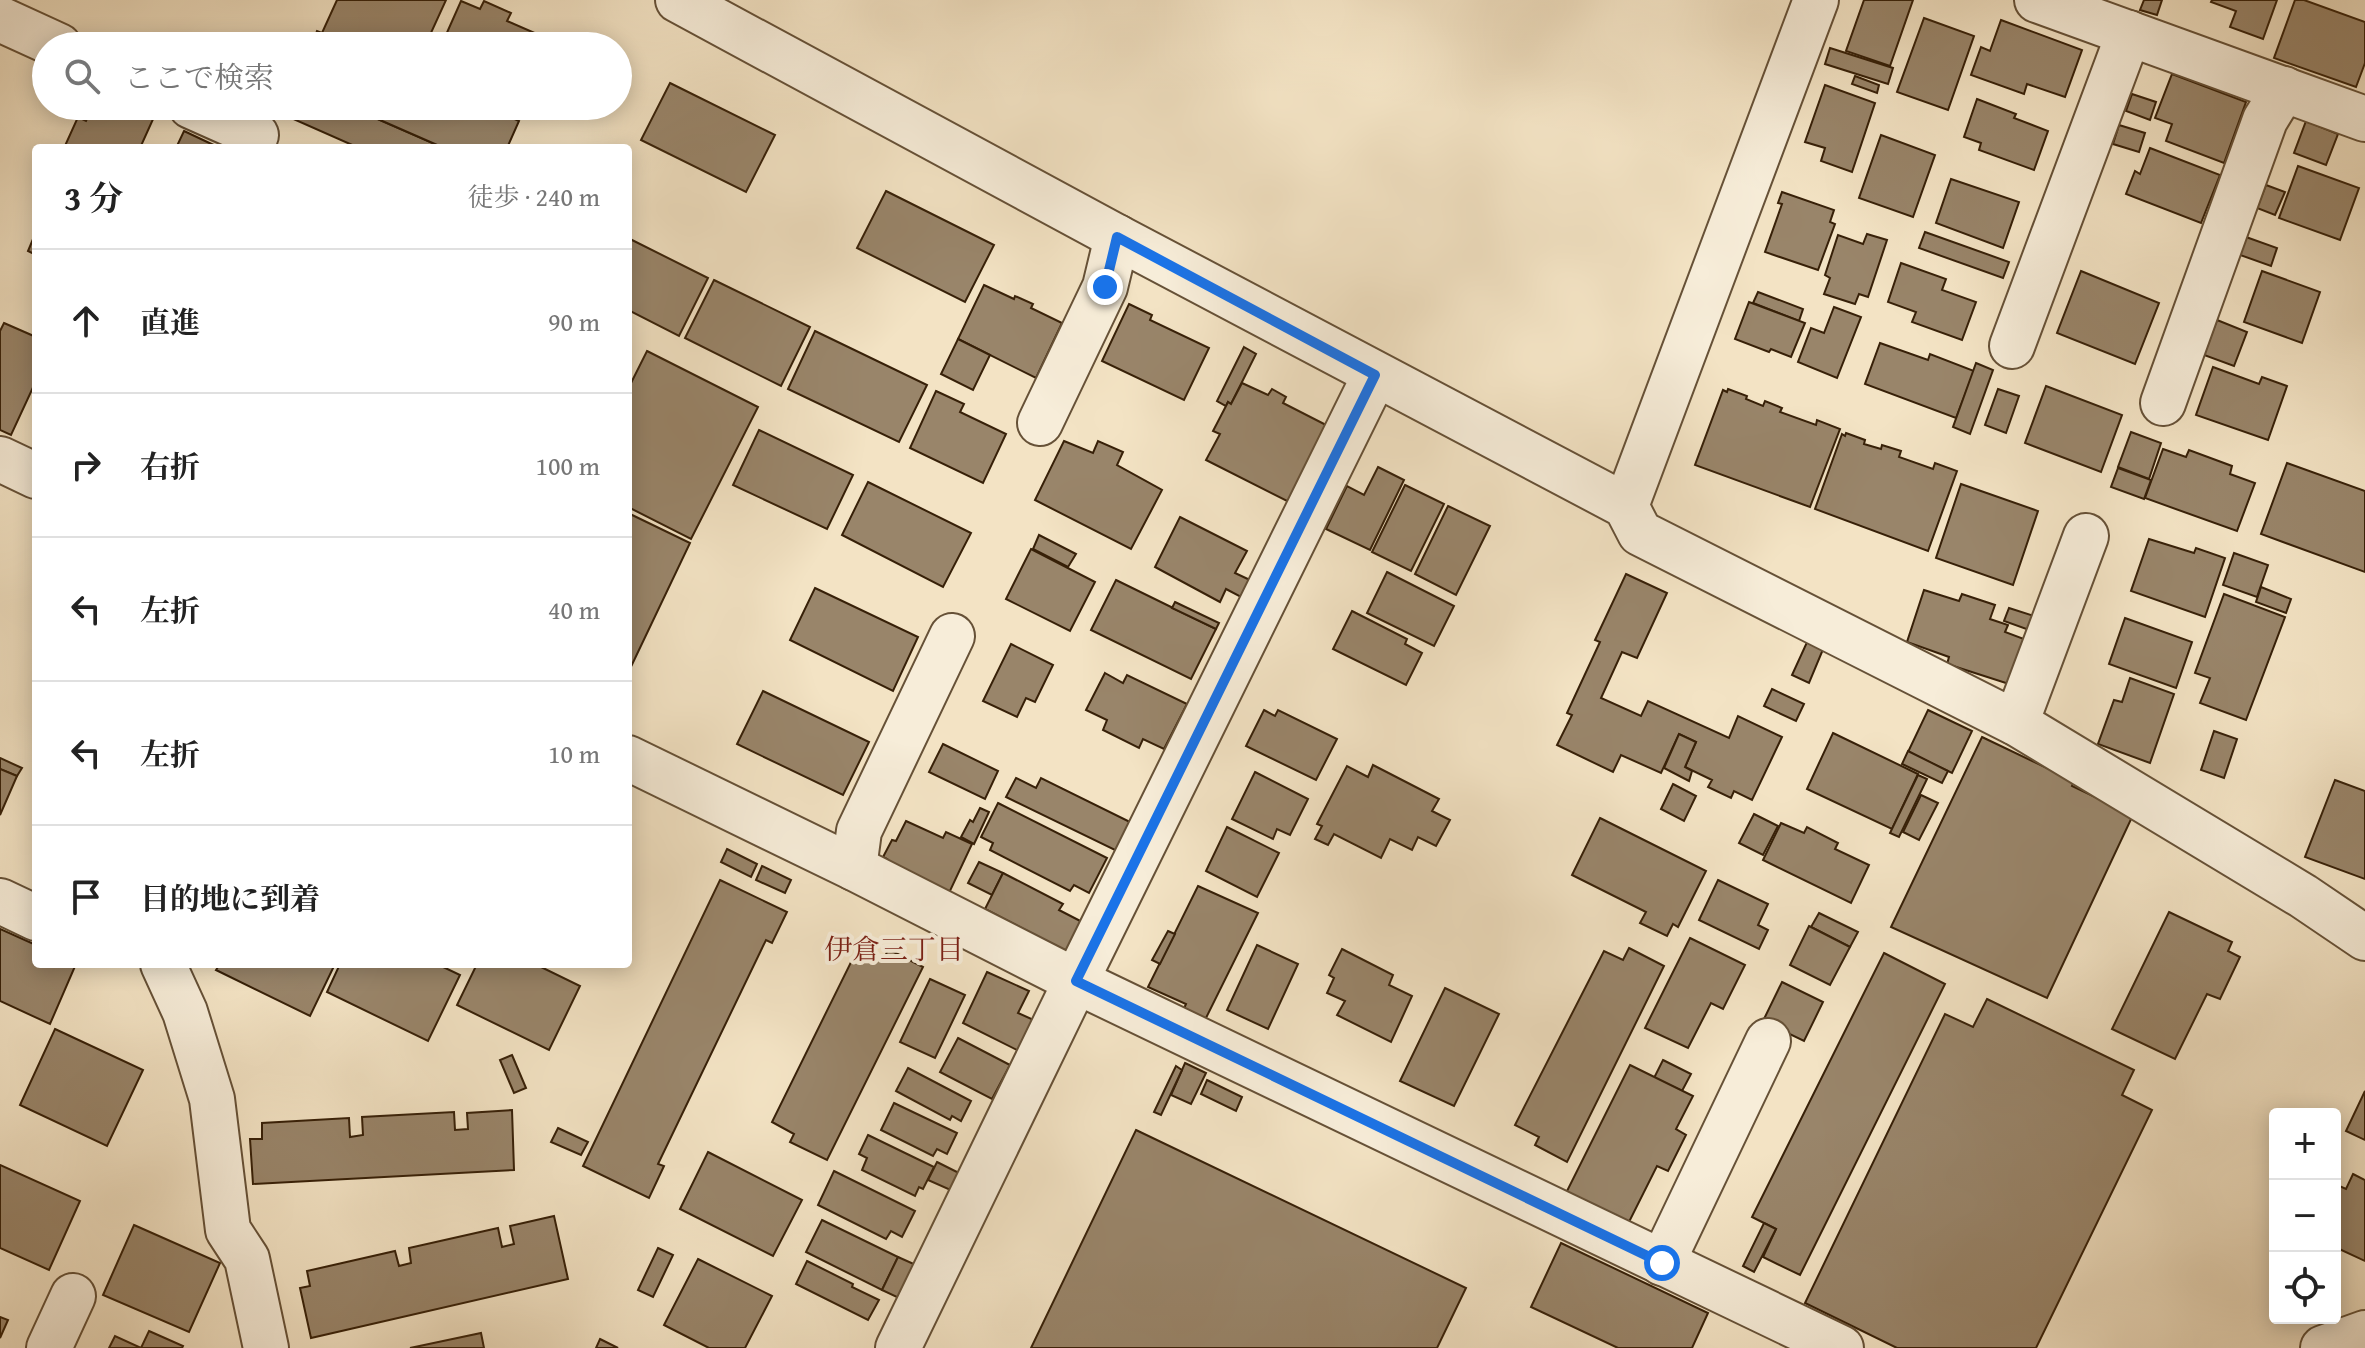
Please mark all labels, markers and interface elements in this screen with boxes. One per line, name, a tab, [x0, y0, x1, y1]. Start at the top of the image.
search box	[32, 32, 632, 120]
icon: search	[60, 54, 104, 98]
text: ここで検索	[124, 55, 274, 99]
text: 3 分	[64, 173, 123, 222]
text: 徒歩 · 240 m	[468, 177, 600, 216]
route end	[1087, 269, 1123, 305]
icon: ahead	[64, 299, 108, 343]
text: 直進	[140, 300, 200, 344]
text: 90 m	[548, 302, 600, 341]
icon: right	[64, 443, 108, 487]
text: 右折	[140, 444, 200, 488]
text: 100 m	[535, 446, 600, 485]
icon: left	[64, 587, 108, 631]
text: 左折	[140, 588, 200, 632]
text: 40 m	[548, 590, 600, 629]
icon: left	[64, 731, 108, 775]
text: 左折	[140, 732, 200, 776]
text: 10 m	[548, 734, 600, 773]
icon: arrive	[64, 875, 108, 919]
text: 目的地に到着	[140, 876, 320, 920]
district label: 伊倉三丁目	[824, 928, 964, 969]
map controls	[2269, 1108, 2341, 1324]
button: +	[2269, 1108, 2341, 1180]
button: −	[2269, 1180, 2341, 1252]
route start	[1644, 1245, 1680, 1281]
button: locate	[2269, 1252, 2341, 1324]

